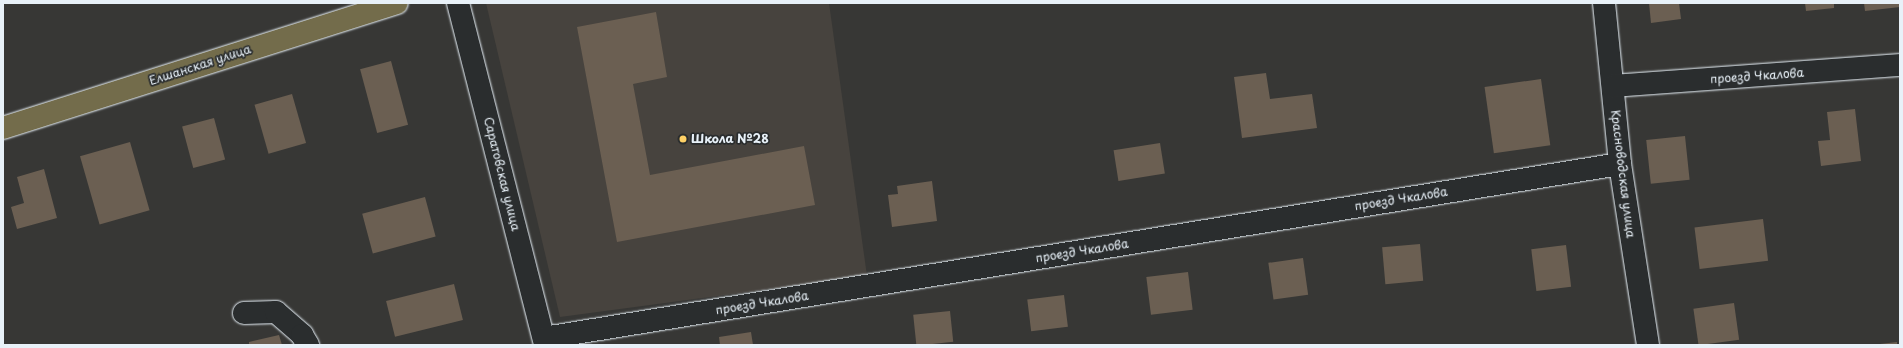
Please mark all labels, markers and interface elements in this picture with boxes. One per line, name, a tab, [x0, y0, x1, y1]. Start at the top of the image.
street label: Елшанская улица	[147, 42, 253, 88]
street label: проезд Чкалова	[1710, 66, 1804, 86]
street label: Красноводская улица	[1608, 109, 1638, 239]
street label: Саратовская улица	[481, 115, 523, 233]
place label: Школа №28	[691, 132, 769, 146]
marker: Школа №28	[678, 134, 688, 144]
street label: проезд Чкалова	[1353, 185, 1449, 213]
street label: проезд Чкалова	[1034, 237, 1130, 265]
street label: проезд Чкалова	[714, 289, 810, 317]

